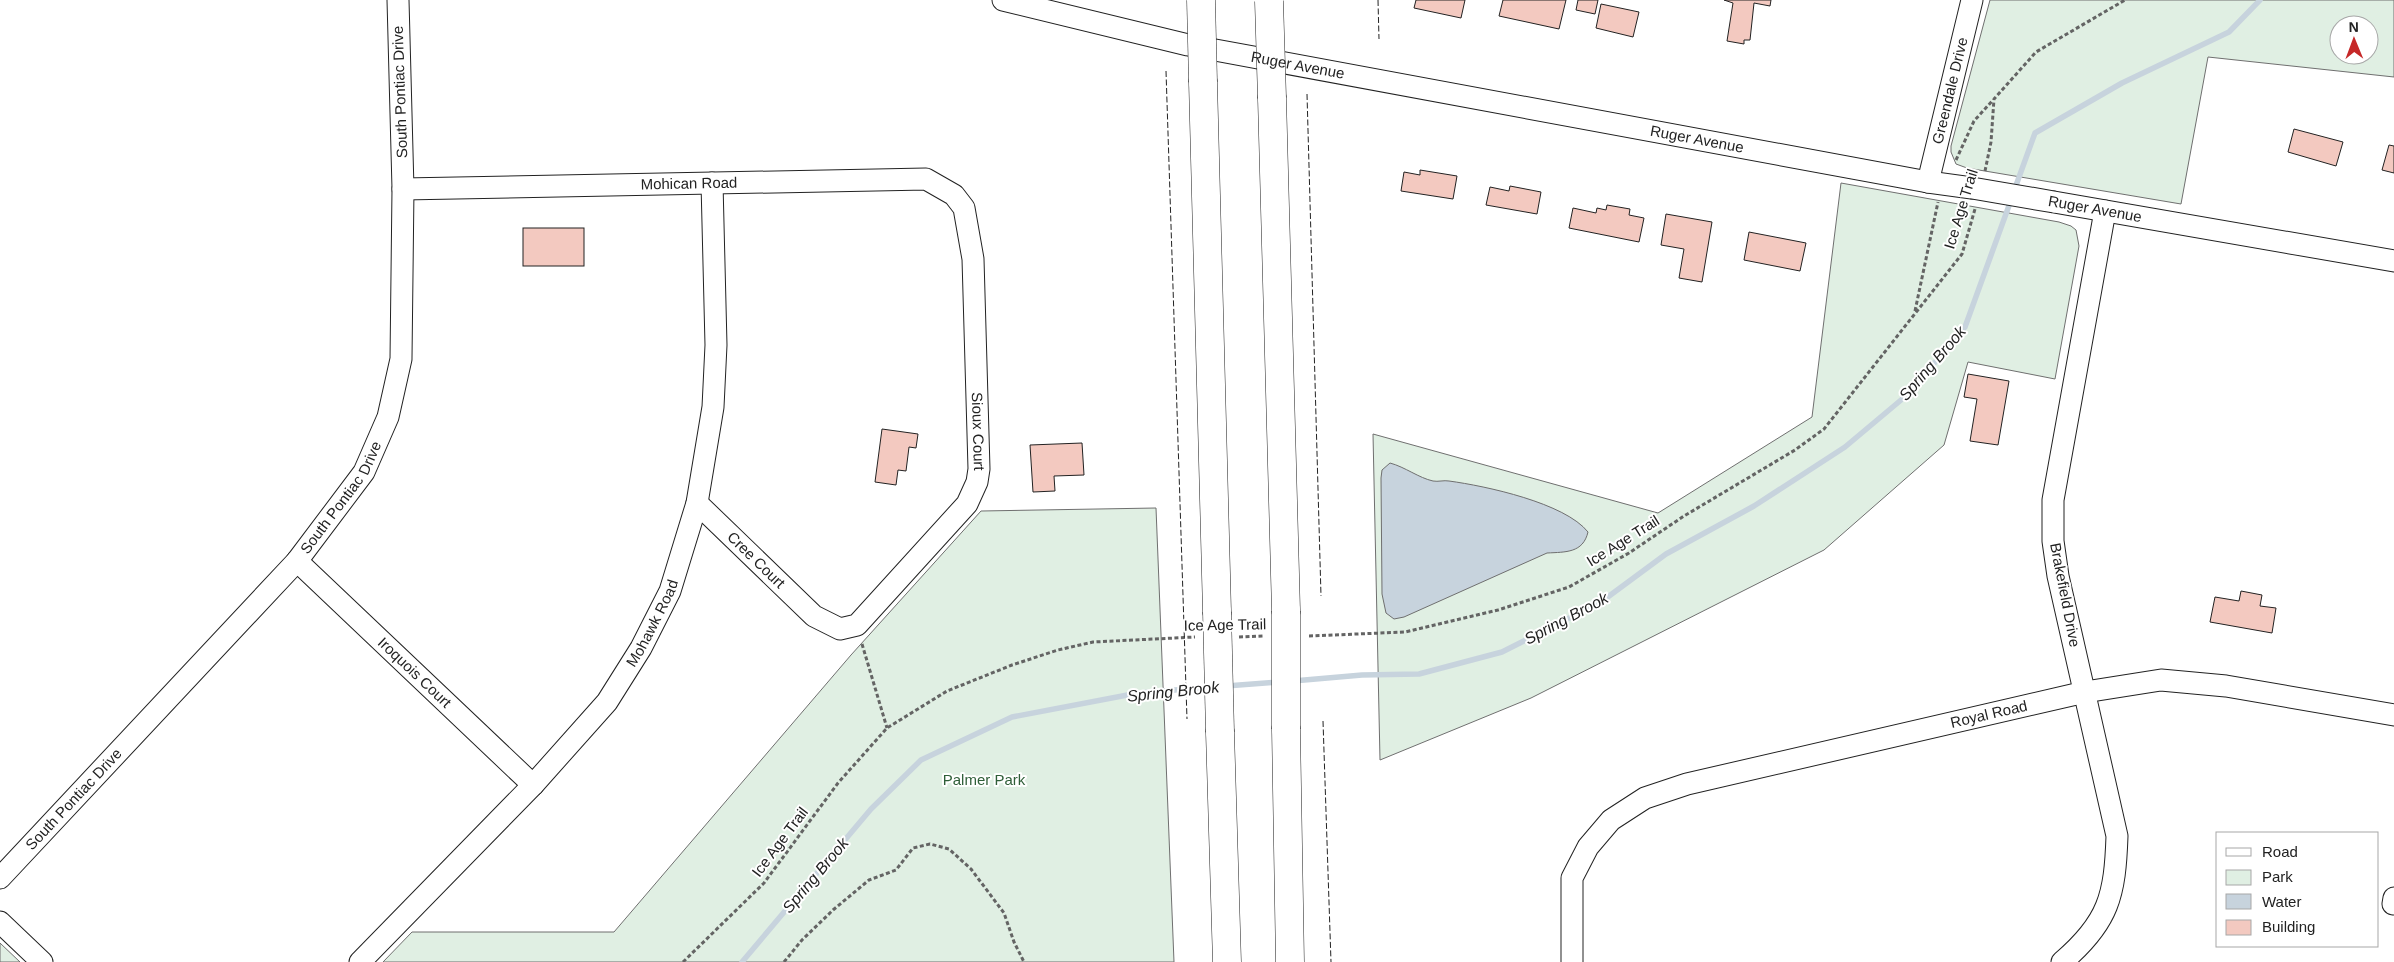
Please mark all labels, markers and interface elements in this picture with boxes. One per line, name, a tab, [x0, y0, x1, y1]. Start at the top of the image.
north arrow	[2329, 15, 2379, 65]
text: N	[2349, 19, 2359, 35]
street label: South Pontiac Drive	[389, 25, 410, 159]
street label: Greendale Drive	[1929, 35, 1971, 146]
street label: Ruger Avenue	[1250, 48, 1346, 82]
street label: Ruger Avenue	[1649, 122, 1745, 156]
street label: Ice Age Trail	[1940, 167, 1981, 251]
street label: Mohican Road	[640, 174, 737, 192]
street label: Ruger Avenue	[2047, 192, 2143, 225]
water label: Spring Brook	[1896, 322, 1970, 404]
street label: Sioux Court	[969, 392, 988, 472]
street label: South Pontiac Drive	[297, 439, 384, 557]
street label: Ice Age Trail	[1583, 511, 1662, 570]
street label: Cree Court	[724, 528, 789, 592]
street label: Brakefield Drive	[2047, 541, 2084, 648]
street label: Mohawk Road	[622, 577, 681, 670]
water label: Spring Brook	[1521, 589, 1612, 648]
street label: Ice Age Trail	[1184, 615, 1266, 634]
street label: Iroquois Court	[375, 634, 455, 711]
water label: Spring Brook	[1126, 678, 1221, 705]
street label: Royal Road	[1949, 697, 2029, 731]
street label: South Pontiac Drive	[22, 745, 125, 853]
park label: Palmer Park	[943, 771, 1026, 788]
street label: Ice Age Trail	[748, 804, 811, 880]
legend	[2216, 832, 2379, 947]
water label: Spring Brook	[779, 834, 852, 916]
text: Road	[2262, 843, 2298, 860]
text: Park	[2262, 868, 2293, 885]
text: Water	[2262, 893, 2301, 910]
text: Building	[2262, 918, 2315, 935]

